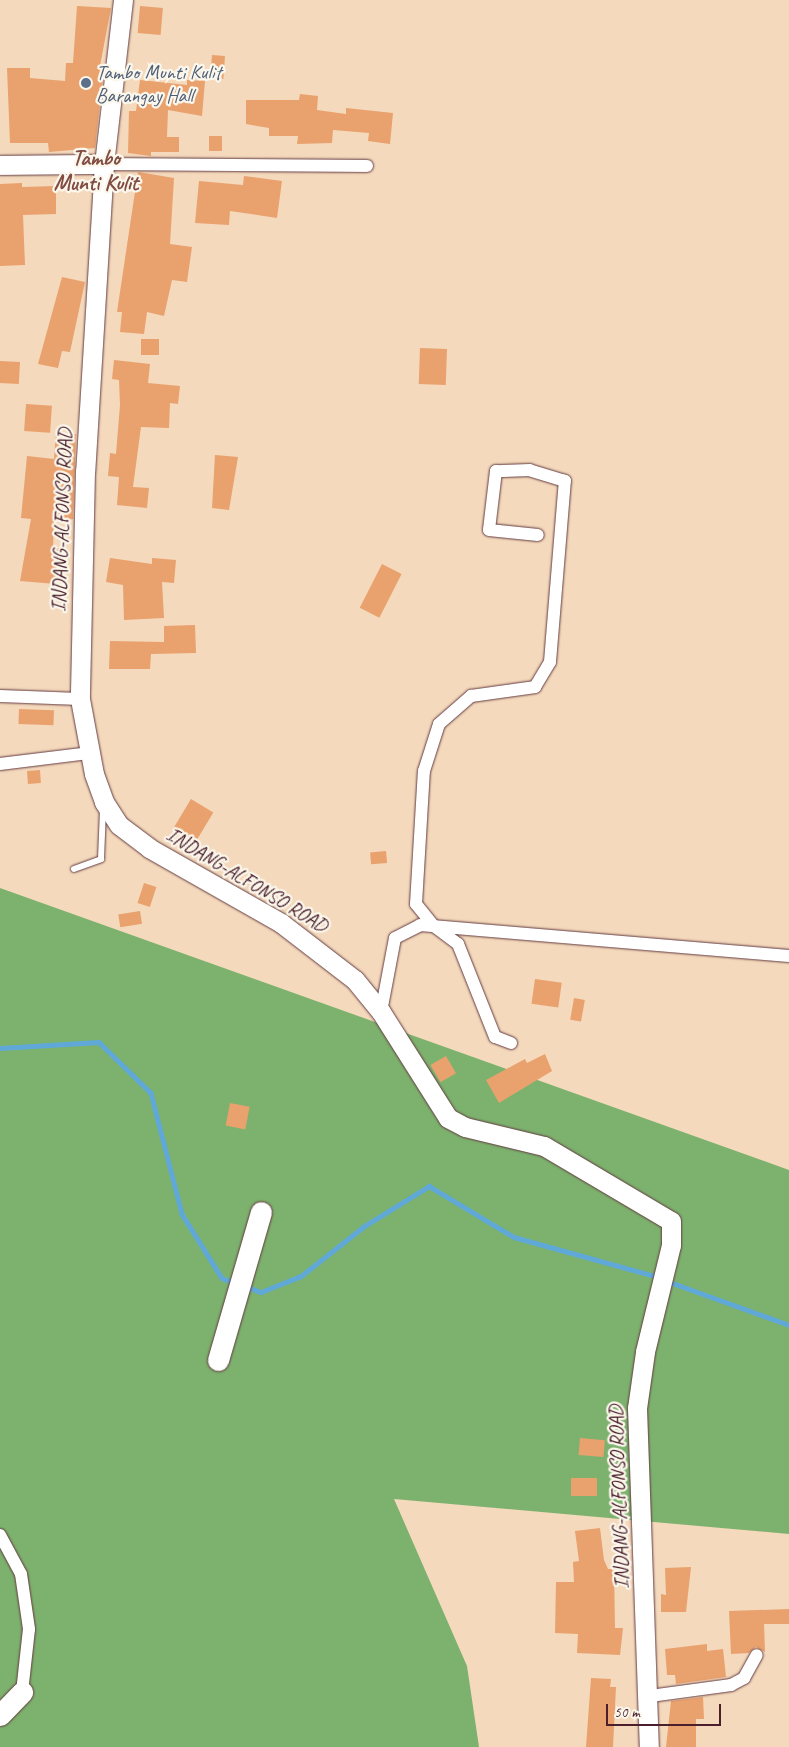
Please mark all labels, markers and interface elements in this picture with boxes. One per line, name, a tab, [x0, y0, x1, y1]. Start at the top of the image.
place label: Tambo Munti Kulit Barangay Hall	[96, 60, 220, 107]
marker: Tambo Munti Kulit Barangay Hall	[80, 77, 92, 89]
district label: Tambo Munti Kulit	[54, 145, 138, 196]
street label: INDANG-ALFONSO ROAD	[47, 427, 77, 613]
street label: INDANG-ALFONSO ROAD	[162, 822, 332, 938]
street label: INDANG-ALFONSO ROAD	[604, 1404, 634, 1590]
scale bar	[609, 1694, 724, 1726]
text: 50 m	[614, 1703, 640, 1722]

